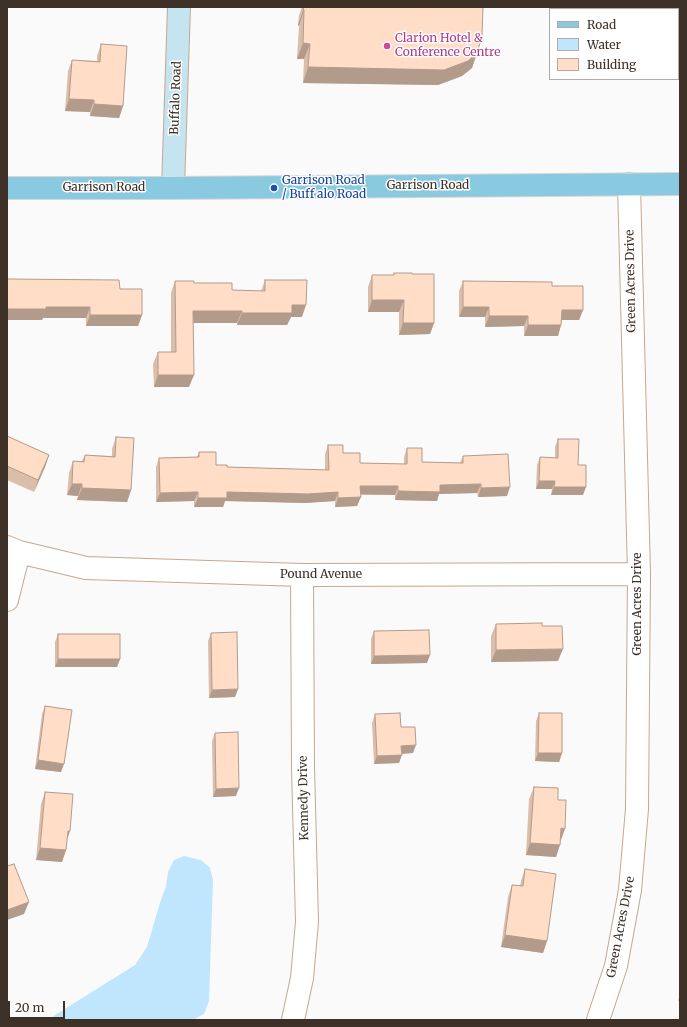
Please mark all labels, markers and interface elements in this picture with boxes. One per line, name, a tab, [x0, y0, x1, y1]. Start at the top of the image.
legend	[549, 8, 679, 80]
text: Road	[587, 17, 616, 32]
place label: Clarion Hotel & Conference Centre	[395, 32, 500, 60]
text: Water	[587, 37, 621, 52]
marker: Clarion Hotel & Conference Centre	[382, 41, 392, 51]
text: Building	[587, 57, 636, 72]
street label: Buffalo Road	[168, 61, 184, 135]
place label: Garrison Road / Buff alo Road	[282, 174, 366, 202]
street label: Garrison Road	[387, 179, 469, 193]
street label: Garrison Road	[63, 181, 145, 195]
marker: Garrison Road / Buff alo Road	[269, 183, 279, 193]
street label: Green Acres Drive	[623, 229, 639, 333]
street label: Green Acres Drive	[631, 553, 645, 655]
street label: Pound Avenue	[280, 568, 362, 582]
street label: Kennedy Drive	[296, 755, 312, 841]
street label: Green Acres Drive	[604, 875, 638, 979]
scale bar	[10, 993, 67, 1019]
text: 20 m	[15, 1000, 44, 1015]

